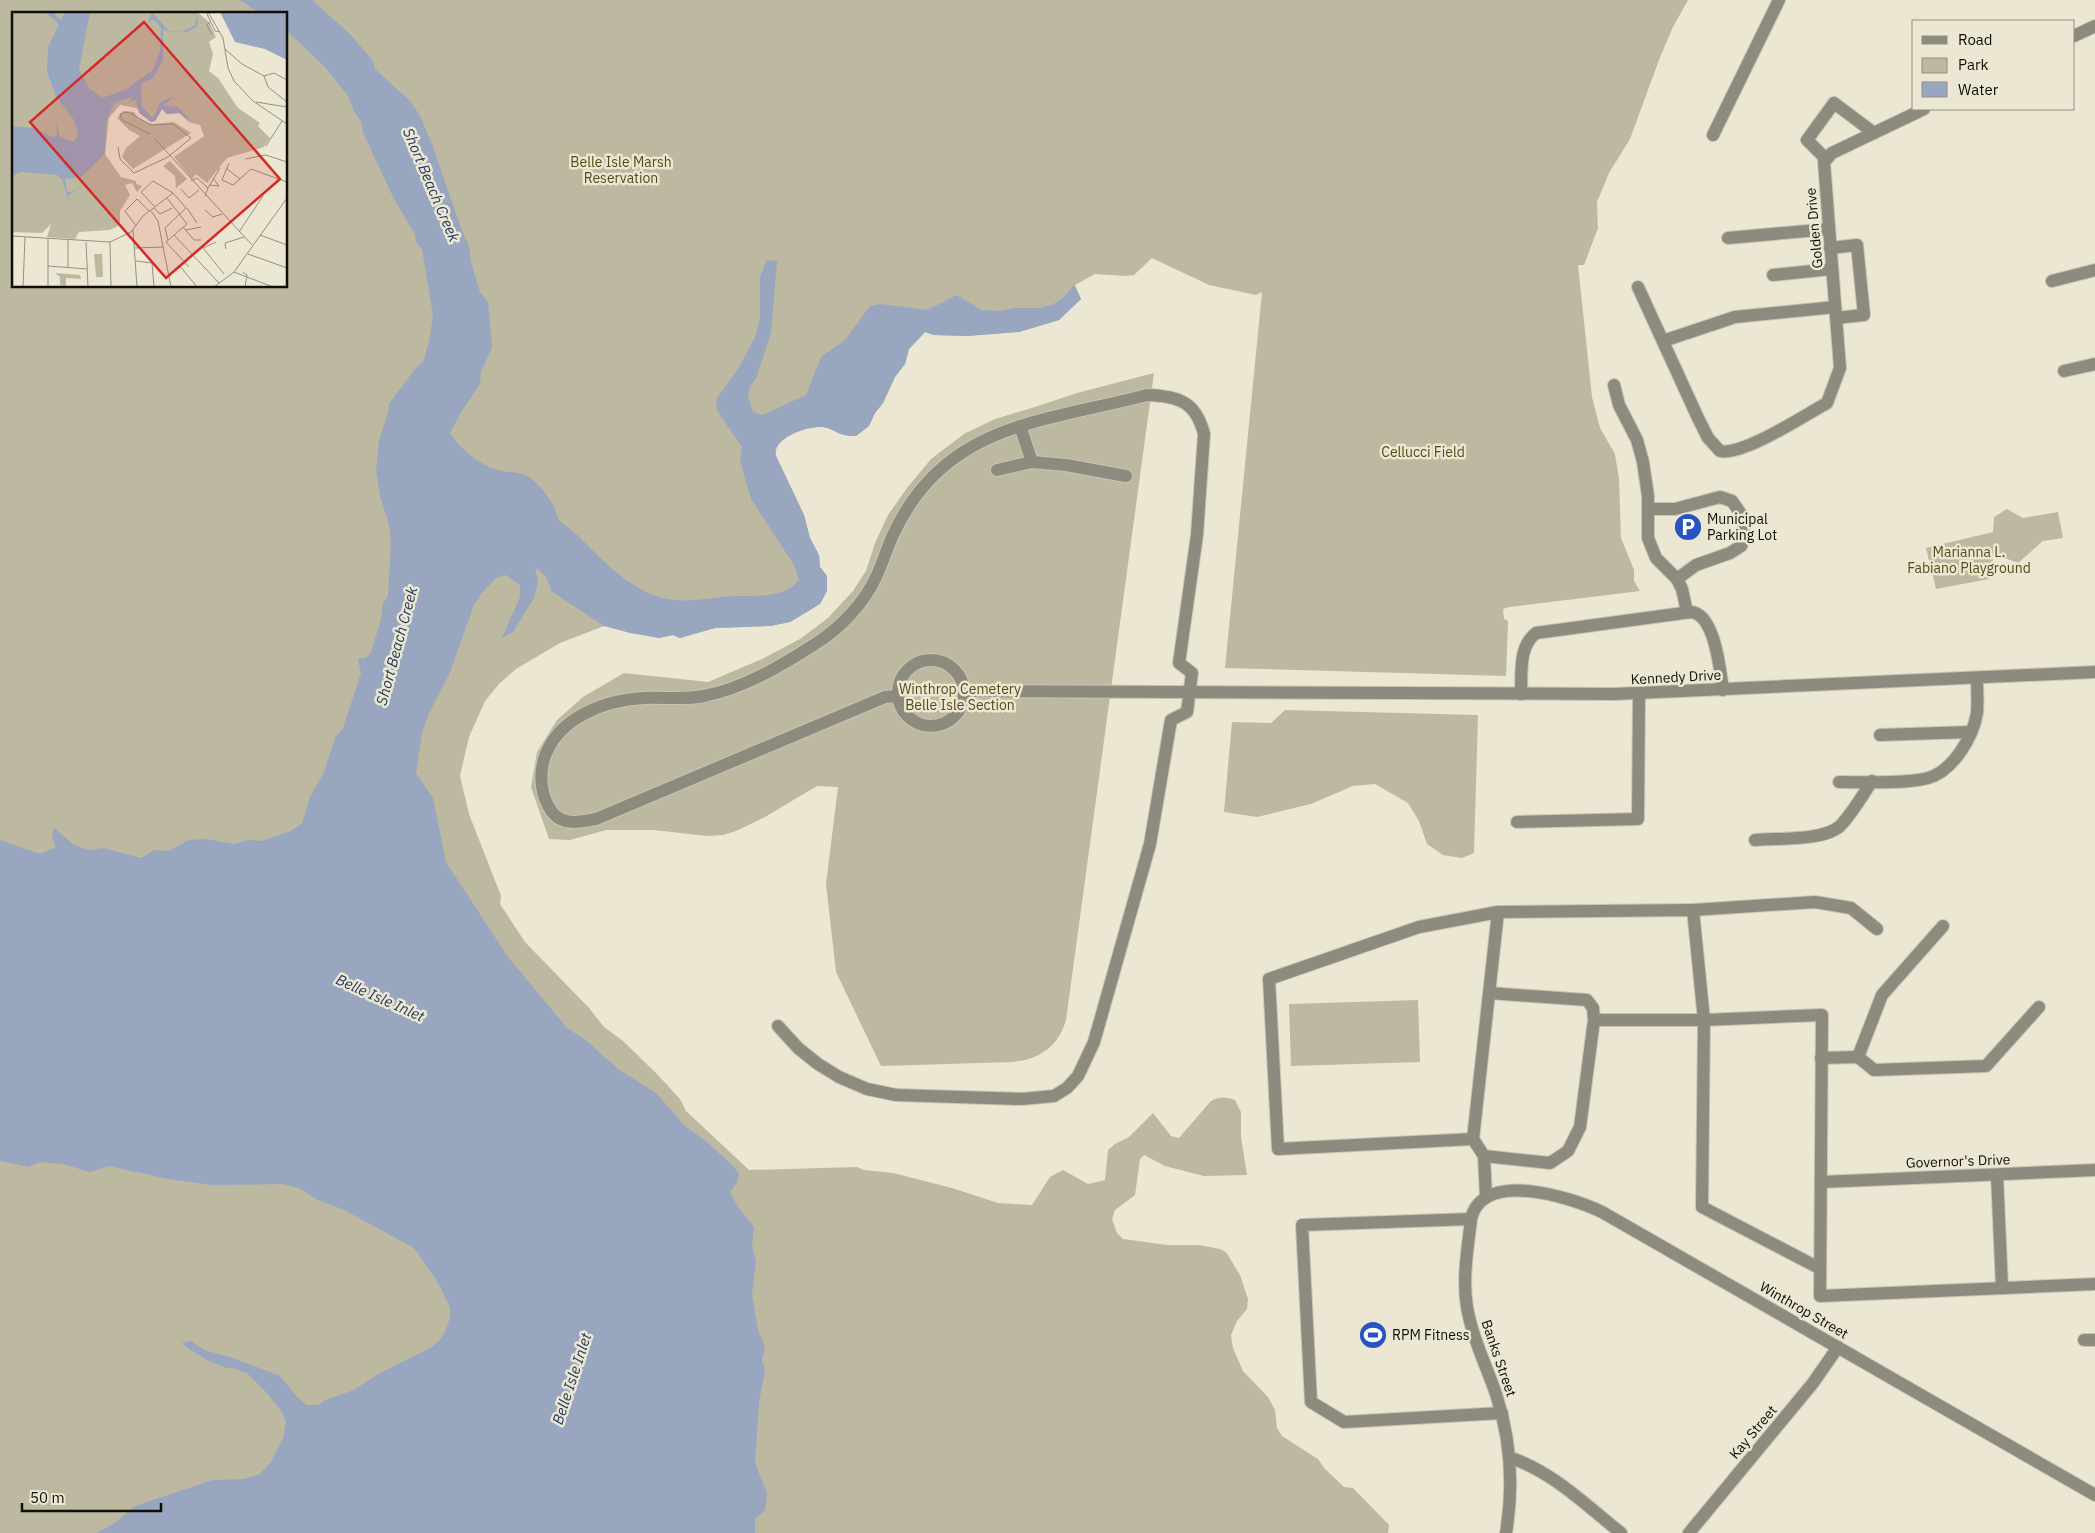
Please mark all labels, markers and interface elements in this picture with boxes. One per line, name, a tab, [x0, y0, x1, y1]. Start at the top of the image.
inset map	[12, 12, 288, 288]
legend	[1912, 20, 2075, 110]
text: Road	[1958, 30, 1993, 49]
text: Park	[1958, 55, 1988, 74]
text: Water	[1958, 80, 1999, 99]
water label: Short Beach Creek	[399, 125, 464, 245]
park label: Belle Isle Marsh Reservation	[570, 153, 672, 187]
street label: Golden Drive	[1801, 187, 1826, 269]
park label: Cellucci Field	[1381, 443, 1465, 461]
place label: Municipal Parking Lot	[1707, 510, 1777, 544]
parking icon: Municipal Parking Lot	[1673, 512, 1703, 542]
park label: Marianna L. Fabiano Playground	[1907, 543, 2031, 577]
water label: Short Beach Creek	[372, 584, 422, 707]
street label: Kennedy Drive	[1630, 666, 1722, 688]
park label: Winthrop Cemetery Belle Isle Section	[899, 680, 1021, 714]
water label: Belle Isle Inlet	[333, 970, 428, 1026]
street label: Governor's Drive	[1906, 1150, 2011, 1172]
street label: Winthrop Street	[1756, 1277, 1852, 1343]
street label: Banks Street	[1477, 1317, 1521, 1399]
sports icon: RPM Fitness	[1358, 1320, 1388, 1350]
place label: RPM Fitness	[1392, 1326, 1470, 1344]
water label: Belle Isle Inlet	[548, 1330, 596, 1427]
street label: Kay Street	[1725, 1401, 1781, 1463]
scale bar	[22, 1480, 161, 1512]
text: 50 m	[30, 1488, 65, 1507]

